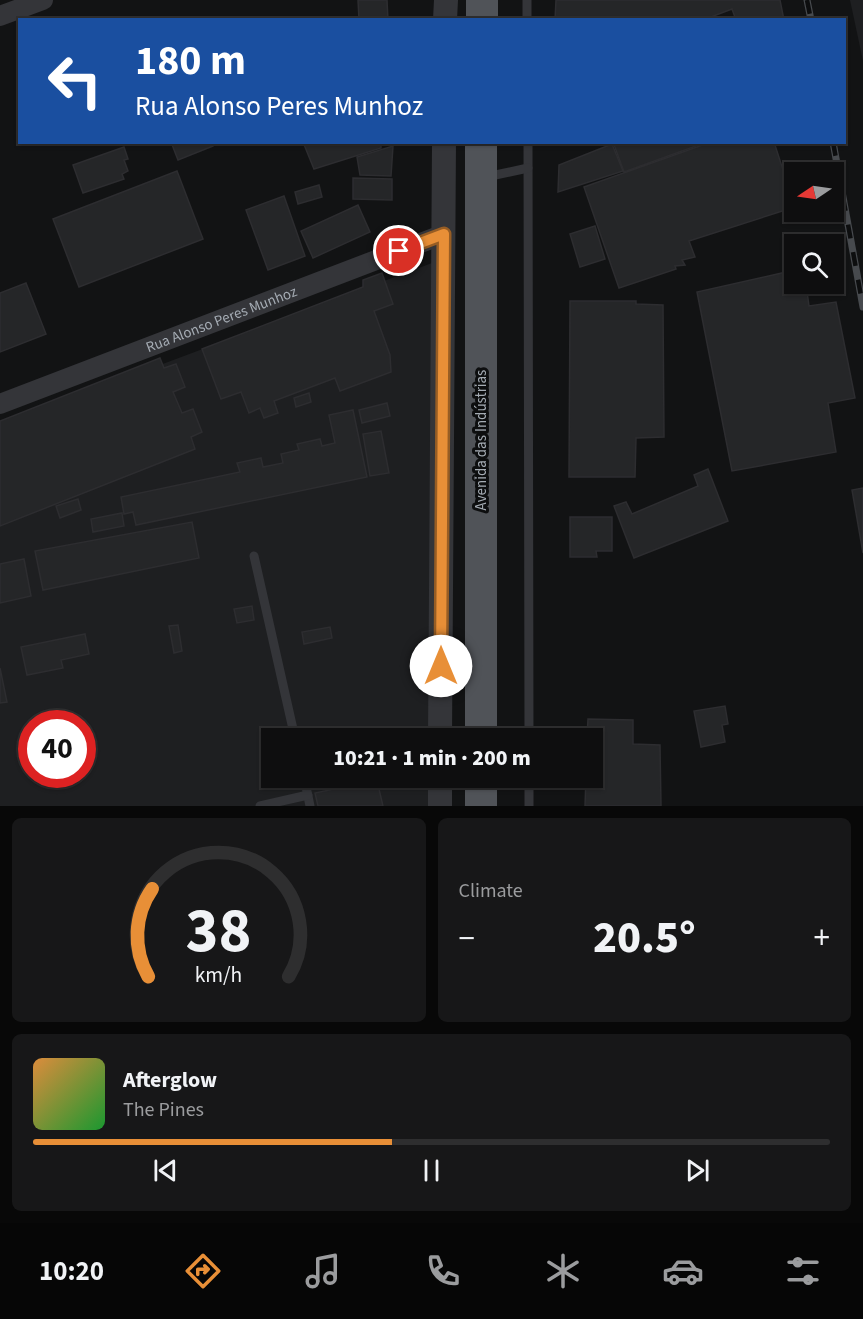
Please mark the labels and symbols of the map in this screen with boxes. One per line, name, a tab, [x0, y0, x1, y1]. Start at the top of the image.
north arrow	[784, 162, 844, 222]
pin	[373, 225, 424, 276]
street label: Rua Alonso Peres Munhoz	[143, 281, 300, 358]
street label: Avenida das Indústrias	[471, 370, 492, 510]
position arrow	[409, 634, 473, 698]
speed limit sign: 40	[18, 710, 96, 788]

